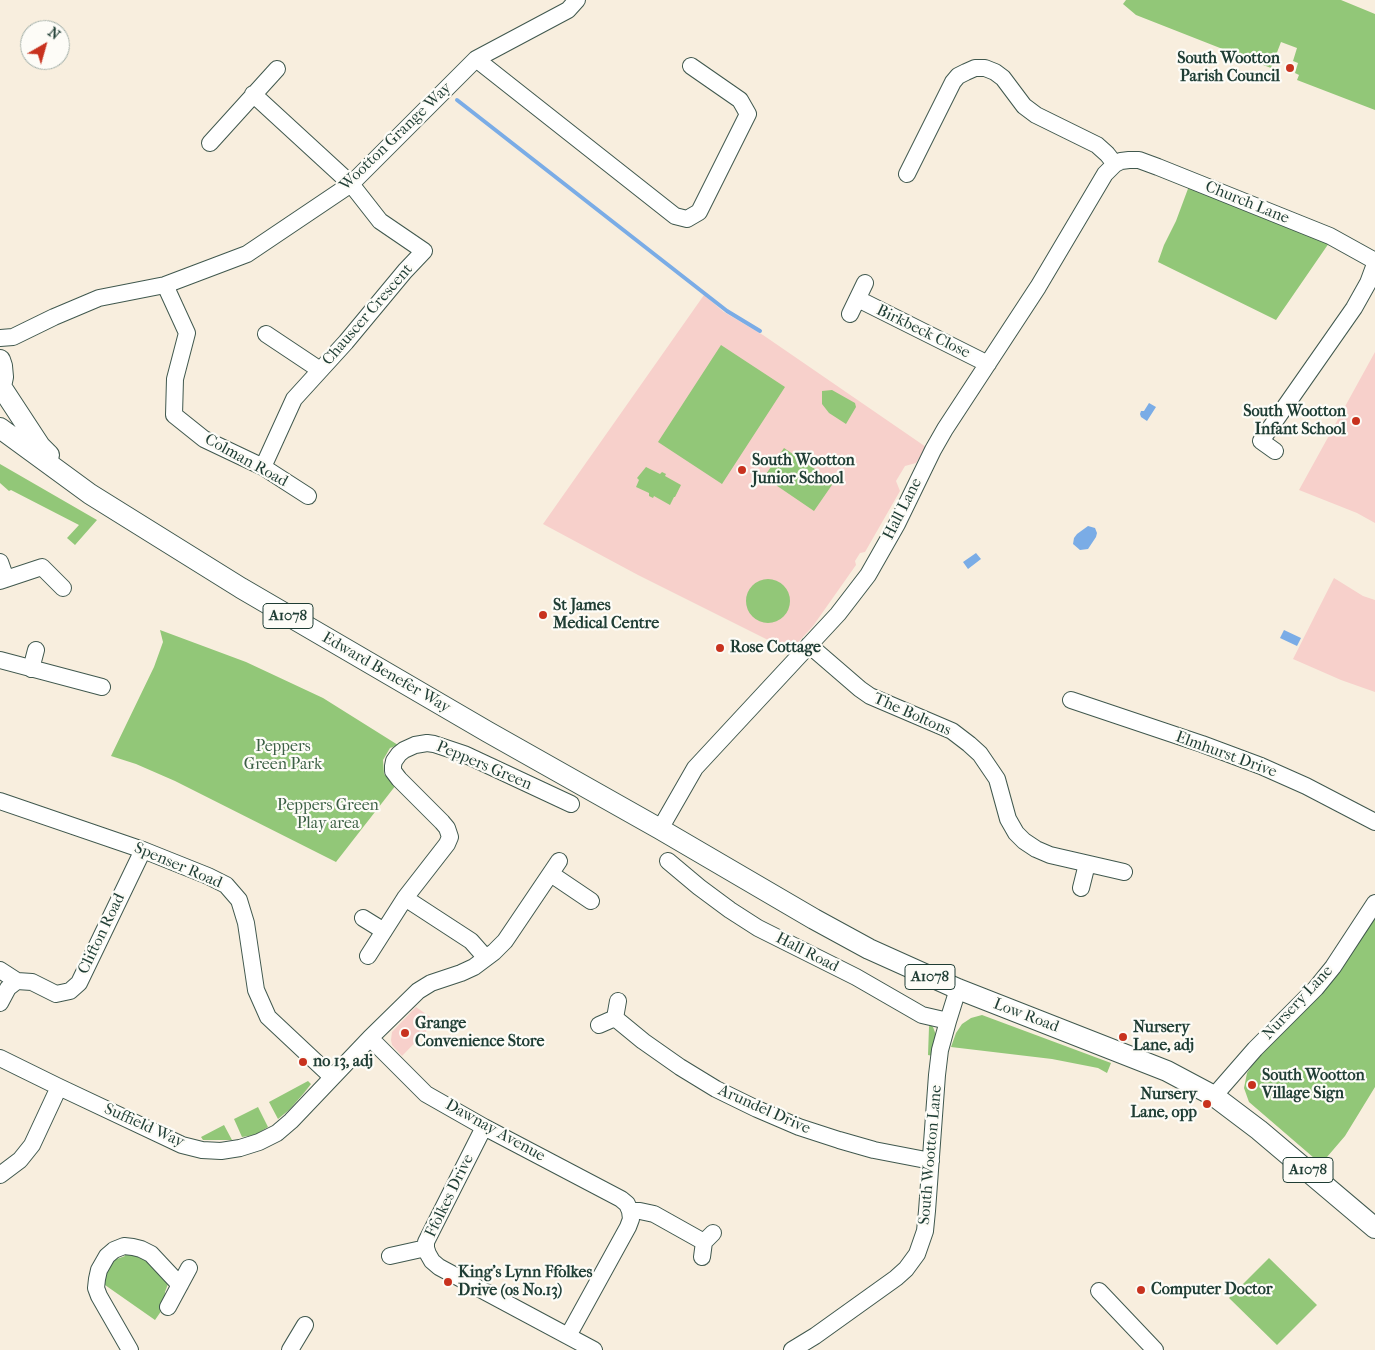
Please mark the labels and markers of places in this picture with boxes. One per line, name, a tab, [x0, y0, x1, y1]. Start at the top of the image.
place label: South Wootton Parish Council	[1177, 49, 1280, 87]
marker: South Wootton Parish Council	[1284, 62, 1296, 74]
place label: South Wootton Infant School	[1243, 402, 1346, 440]
marker: South Wootton Infant School	[1350, 415, 1362, 427]
place label: South Wootton Junior School	[752, 451, 855, 489]
marker: South Wootton Junior School	[736, 464, 748, 476]
place label: St James Medical Centre	[553, 596, 659, 634]
marker: St James Medical Centre	[537, 609, 549, 621]
place label: Rose Cottage	[730, 638, 821, 658]
marker: Rose Cottage	[714, 642, 726, 654]
place label: Grange Convenience Store	[415, 1014, 544, 1052]
place label: Nursery Lane, adj	[1133, 1018, 1194, 1056]
marker: Grange Convenience Store	[399, 1027, 411, 1039]
marker: Nursery Lane, adj	[1117, 1031, 1129, 1043]
place label: no 13, adj	[313, 1052, 373, 1072]
marker: no 13, adj	[297, 1056, 309, 1068]
place label: South Wootton Village Sign	[1262, 1066, 1365, 1104]
marker: South Wootton Village Sign	[1246, 1079, 1258, 1091]
place label: Nursery Lane, opp	[1131, 1085, 1197, 1123]
marker: Nursery Lane, opp	[1201, 1098, 1213, 1110]
place label: King’s Lynn Ffolkes Drive (os No.13)	[458, 1263, 592, 1301]
marker: King’s Lynn Ffolkes Drive (os No.13)	[442, 1276, 454, 1288]
place label: Computer Doctor	[1151, 1280, 1272, 1300]
marker: Computer Doctor	[1135, 1284, 1147, 1296]

